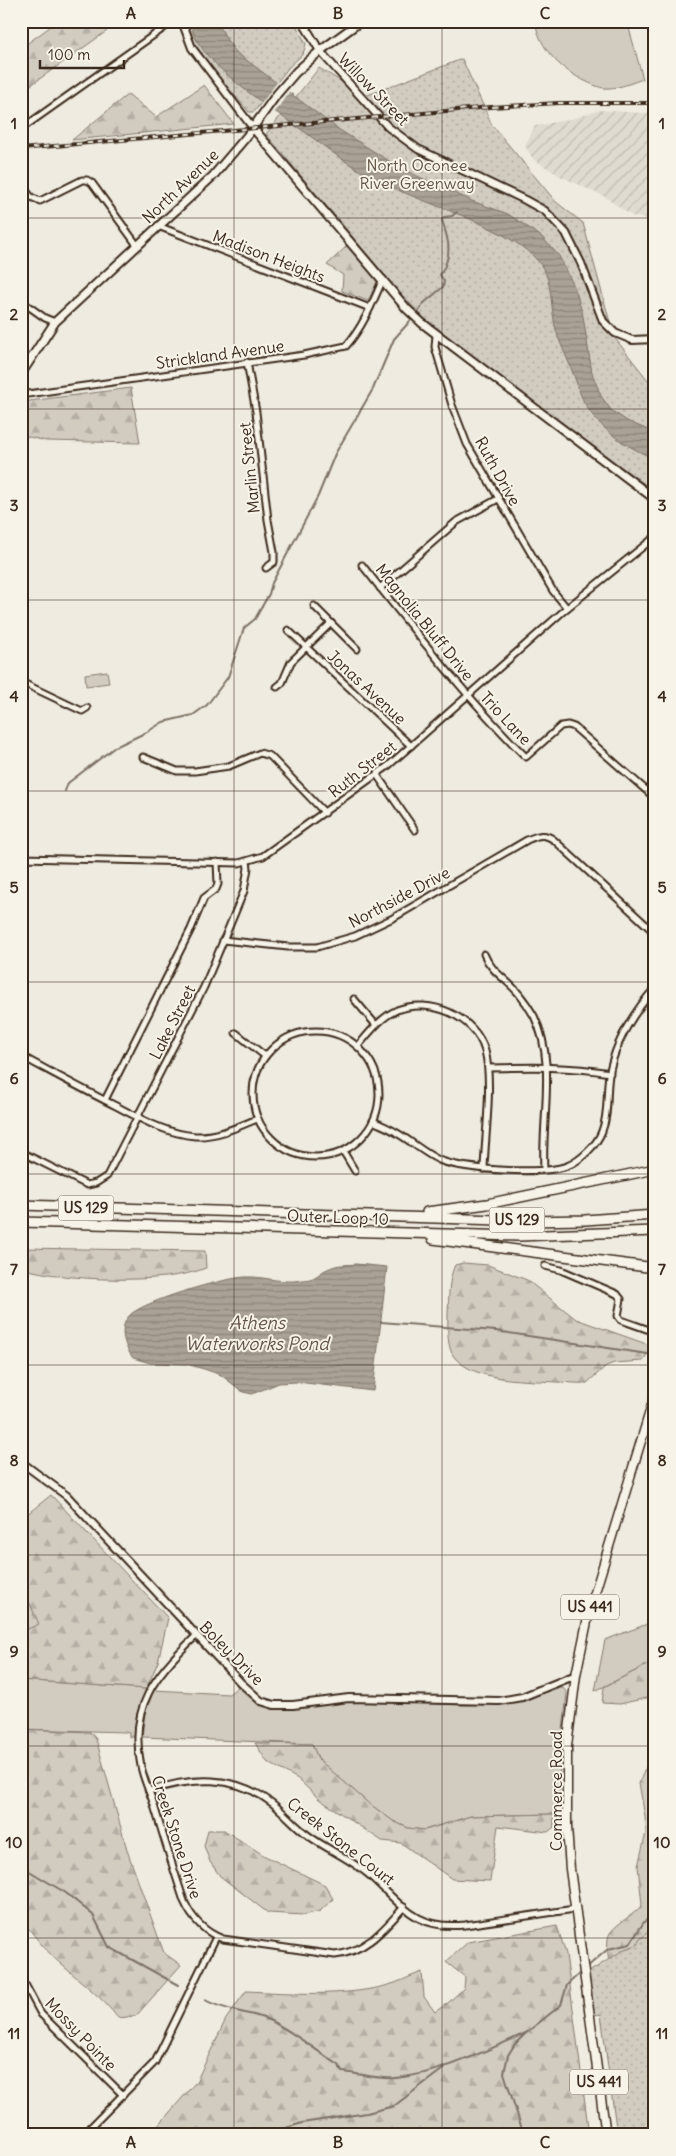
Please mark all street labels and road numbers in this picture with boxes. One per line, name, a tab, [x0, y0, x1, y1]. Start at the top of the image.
street label: Willow Street	[334, 48, 414, 130]
street label: North Avenue	[138, 145, 222, 227]
street label: Madison Heights	[210, 225, 328, 287]
street label: Strickland Avenue	[155, 335, 285, 373]
street label: Marlin Street	[234, 421, 264, 515]
street label: Ruth Drive	[471, 433, 525, 509]
street label: Magnolia Bluff Drive	[372, 559, 478, 685]
street label: Jonas Avenue	[324, 646, 410, 728]
street label: Trio Lane	[476, 687, 536, 749]
street label: Ruth Street	[324, 736, 400, 802]
street label: Northside Drive	[345, 862, 453, 932]
street label: Lake Street	[145, 981, 200, 1063]
road number: US 129	[58, 1196, 114, 1220]
street label: Outer Loop 10	[287, 1205, 389, 1229]
road number: US 129	[490, 1208, 544, 1232]
road number: US 441	[561, 1594, 619, 1620]
street label: Boley Drive	[196, 1617, 268, 1689]
street label: Commerce Road	[546, 1731, 566, 1851]
street label: Creek Stone Drive	[148, 1773, 206, 1901]
street label: Creek Stone Court	[283, 1793, 399, 1890]
street label: Mossy Pointe	[41, 1993, 121, 2075]
road number: US 441	[570, 2070, 628, 2094]

